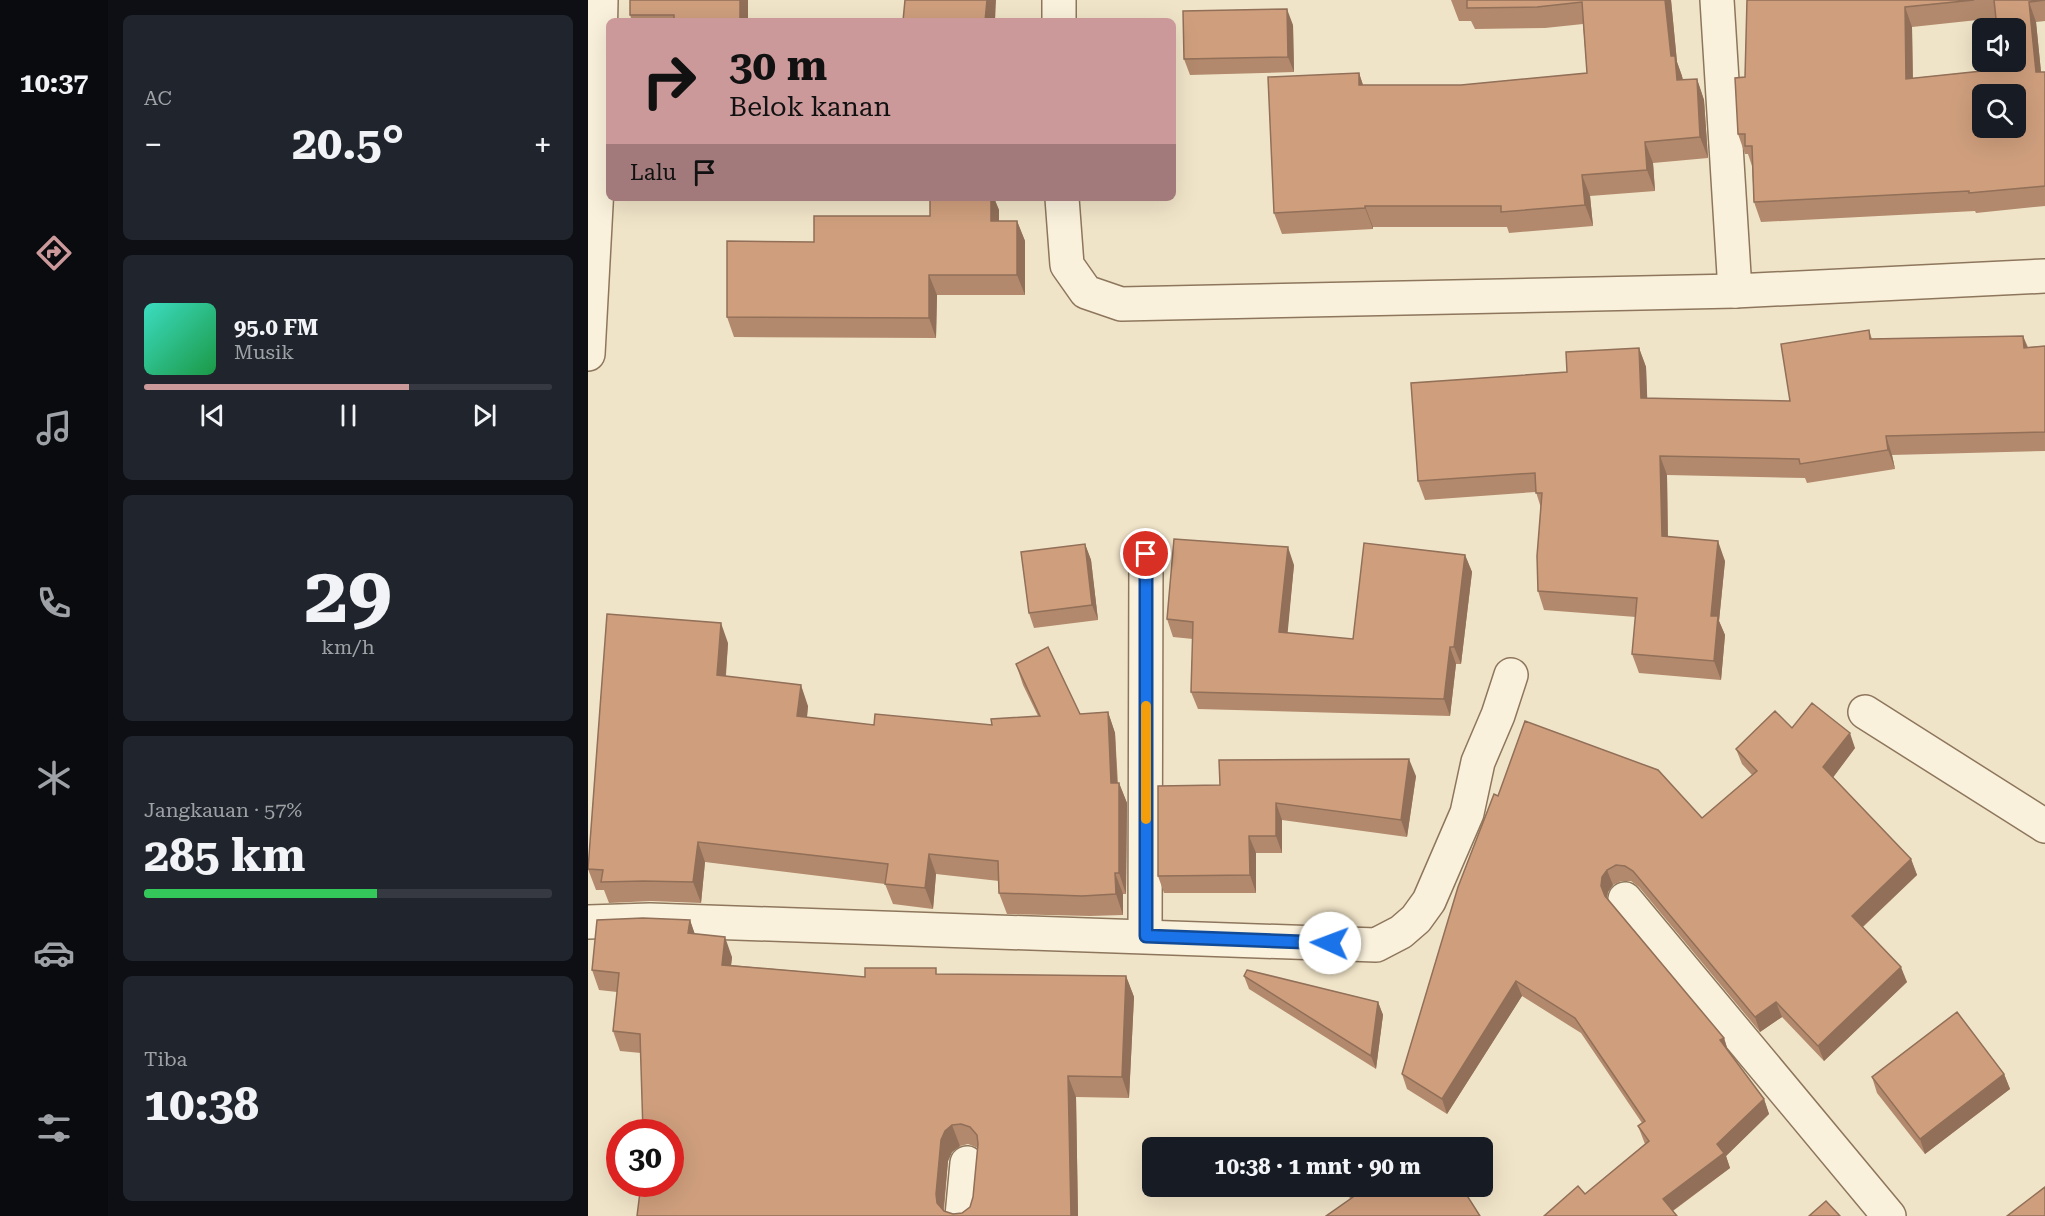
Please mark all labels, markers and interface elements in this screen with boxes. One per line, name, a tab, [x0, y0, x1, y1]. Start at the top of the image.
map controls	[1972, 18, 2026, 138]
button: sound	[1972, 18, 2026, 72]
text: 30 m	[729, 41, 827, 90]
icon: right	[630, 42, 708, 120]
text: 10:37	[20, 67, 88, 99]
button: search	[1972, 84, 2026, 138]
text: AC	[144, 86, 172, 110]
text: Belok kanan	[729, 91, 891, 123]
text: 20.5°	[292, 117, 404, 170]
text: −	[144, 125, 162, 164]
text: +	[534, 125, 552, 164]
icon: arrive	[688, 156, 721, 189]
text: Lalu	[630, 160, 676, 185]
icon: directions	[33, 232, 75, 274]
text: 95.0 FM	[234, 315, 318, 340]
text: Musik	[234, 340, 294, 364]
icon: previous	[196, 399, 229, 432]
icon: pause	[332, 399, 365, 432]
icon: next	[468, 399, 501, 432]
icon: music	[33, 407, 75, 449]
pin	[1120, 528, 1171, 579]
icon: arrive	[1129, 537, 1162, 570]
text: 29	[304, 550, 392, 641]
icon: phone	[33, 582, 75, 624]
text: km/h	[321, 635, 375, 659]
icon: climate	[33, 757, 75, 799]
text: Jangkauan · 57%	[144, 798, 302, 822]
text: 285 km	[144, 829, 305, 882]
position arrow	[1298, 911, 1362, 975]
icon: car	[33, 932, 75, 974]
text: Tiba	[144, 1047, 187, 1071]
text: 10:38	[144, 1078, 259, 1131]
icon: filters	[33, 1107, 75, 1149]
speed limit sign: 30	[606, 1119, 684, 1197]
text: 10:38 · 1 mnt · 90 m	[1214, 1154, 1421, 1179]

